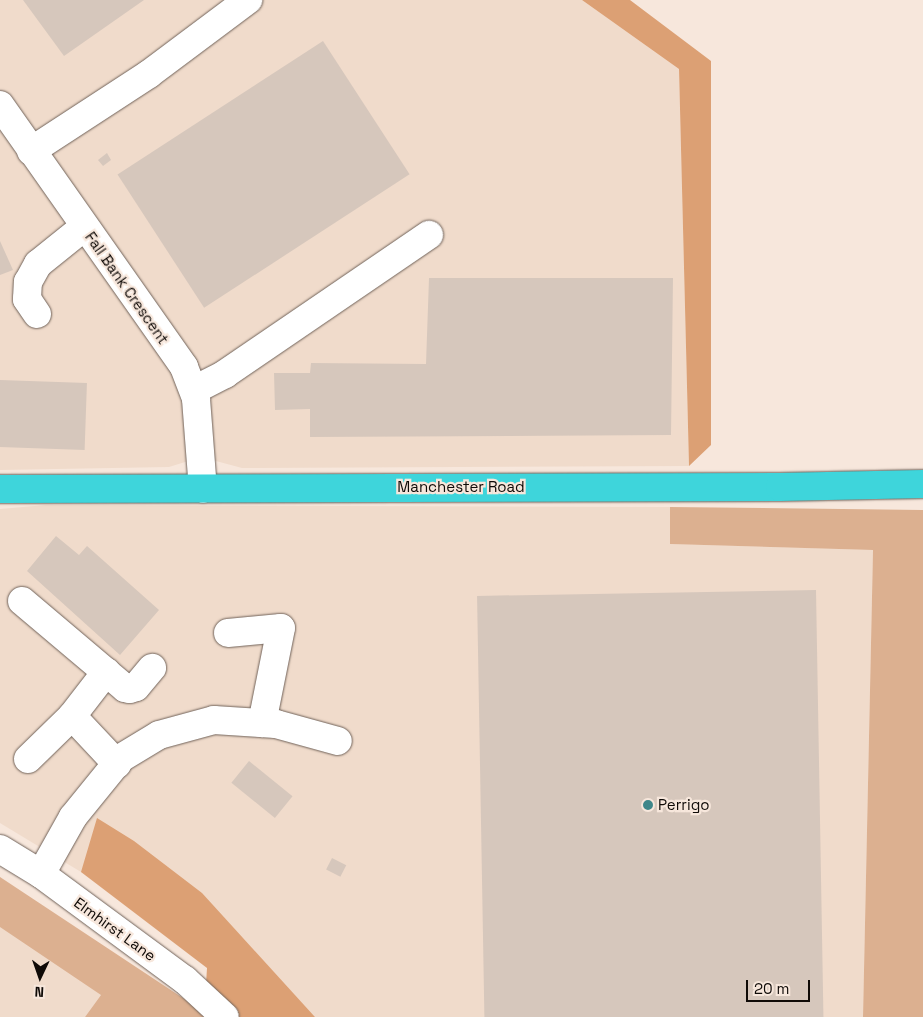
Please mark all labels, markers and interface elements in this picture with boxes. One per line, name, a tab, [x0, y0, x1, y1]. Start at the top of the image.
street label: Fall Bank Crescent	[81, 228, 173, 348]
street label: Manchester Road	[397, 478, 525, 496]
place label: Perrigo	[658, 796, 710, 814]
marker: Perrigo	[642, 799, 654, 811]
street label: Elmhirst Lane	[71, 893, 159, 965]
north arrow	[15, 952, 65, 1002]
scale bar	[748, 970, 812, 1002]
text: 20 m	[754, 979, 789, 998]
text: N	[34, 983, 44, 1001]

